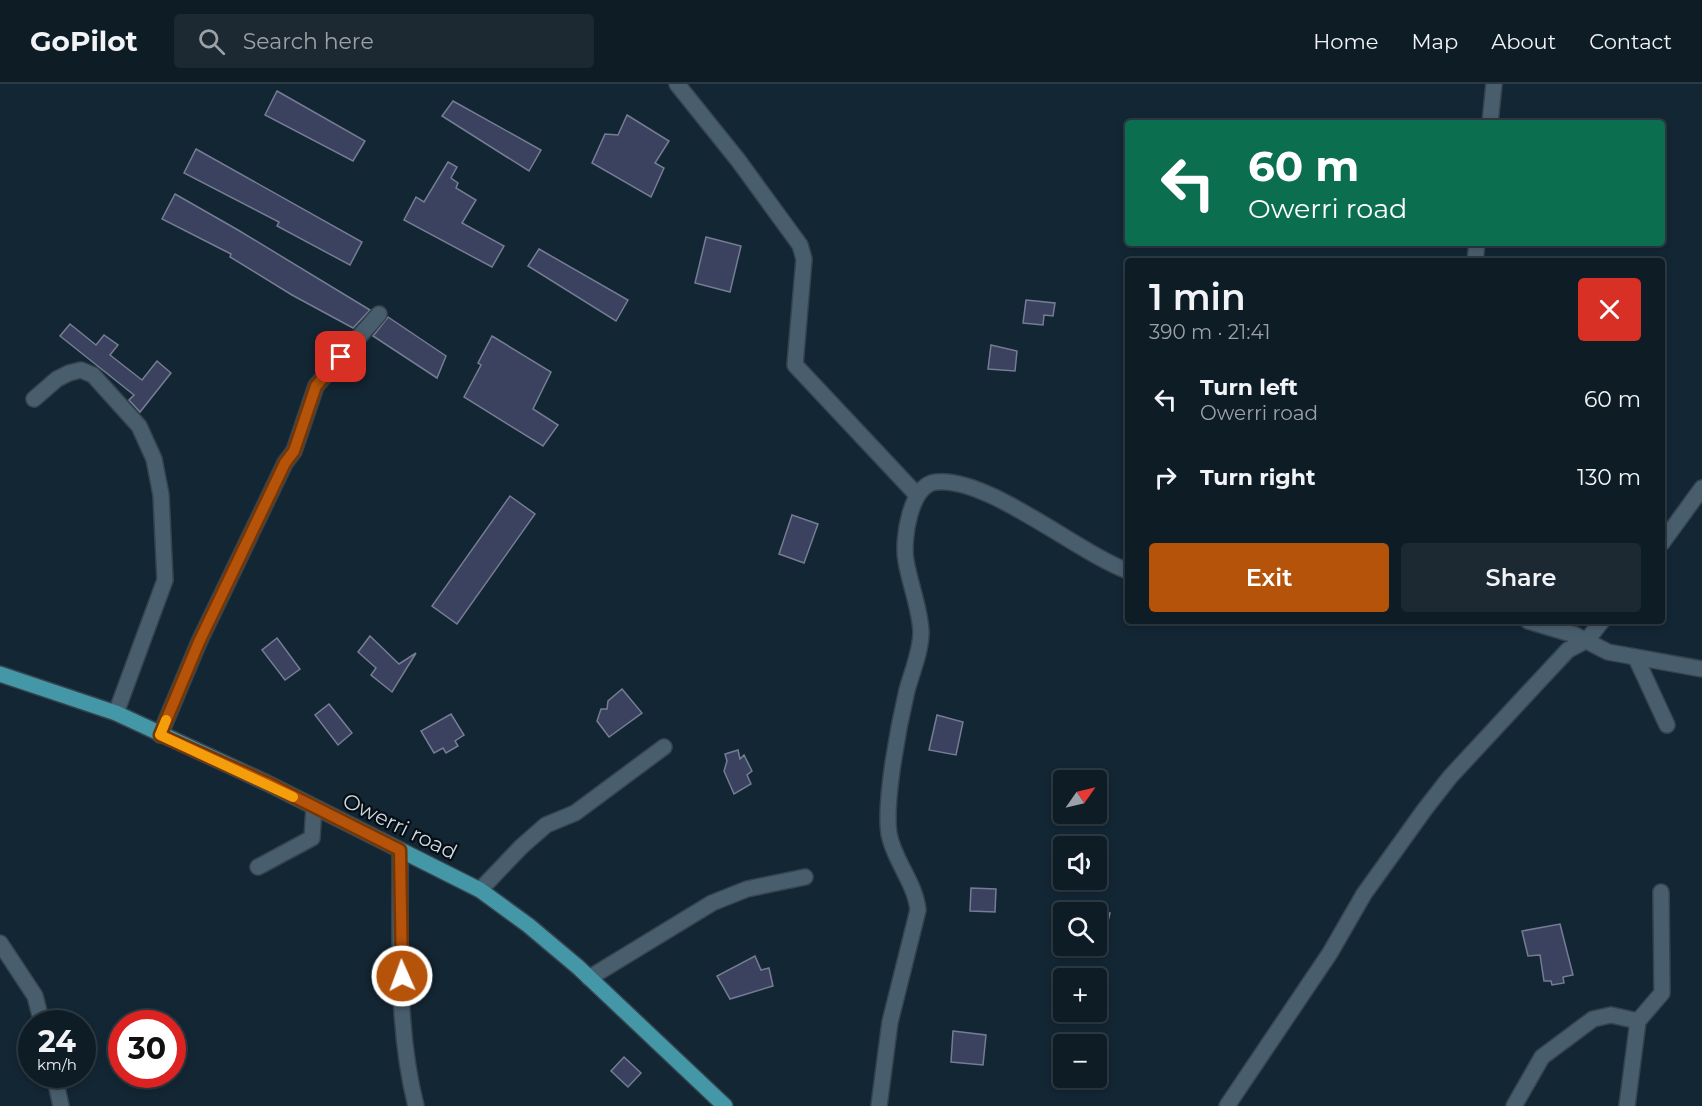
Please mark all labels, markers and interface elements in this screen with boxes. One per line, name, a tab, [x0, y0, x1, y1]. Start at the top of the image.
search box	[174, 14, 594, 68]
text: GoPilot	[30, 24, 138, 58]
icon: search	[195, 25, 228, 58]
text: Search here	[243, 28, 374, 55]
text: Home	[1313, 29, 1378, 54]
text: Map	[1411, 29, 1458, 54]
text: About	[1491, 29, 1556, 54]
text: Contact	[1589, 29, 1672, 54]
text: 60 m	[1248, 140, 1359, 192]
icon: left	[1149, 144, 1227, 222]
text: Owerri road	[1248, 192, 1407, 225]
text: 1 min	[1149, 275, 1246, 319]
button: close	[1578, 278, 1641, 341]
text: 390 m · 21:41	[1149, 320, 1270, 344]
pin	[315, 331, 366, 382]
icon: arrive	[324, 340, 357, 373]
text: Turn left	[1200, 374, 1298, 401]
icon: left	[1149, 383, 1182, 416]
text: 60 m	[1584, 386, 1641, 413]
text: Owerri road	[1200, 401, 1318, 425]
icon: right	[1149, 461, 1182, 494]
text: Turn right	[1200, 464, 1315, 491]
text: 130 m	[1577, 464, 1641, 491]
button: Exit	[1149, 543, 1389, 612]
button: Share	[1401, 543, 1641, 612]
north arrow	[1053, 770, 1107, 824]
map controls	[1053, 770, 1107, 1088]
street label: Owerri road	[339, 788, 461, 864]
button: sound	[1053, 836, 1107, 890]
button: search	[1053, 902, 1107, 956]
position arrow	[370, 944, 434, 1008]
button: +	[1053, 968, 1107, 1022]
speed limit sign: 30	[108, 1010, 186, 1088]
text: 24	[38, 1023, 76, 1060]
button: −	[1053, 1034, 1107, 1088]
text: km/h	[37, 1055, 77, 1074]

